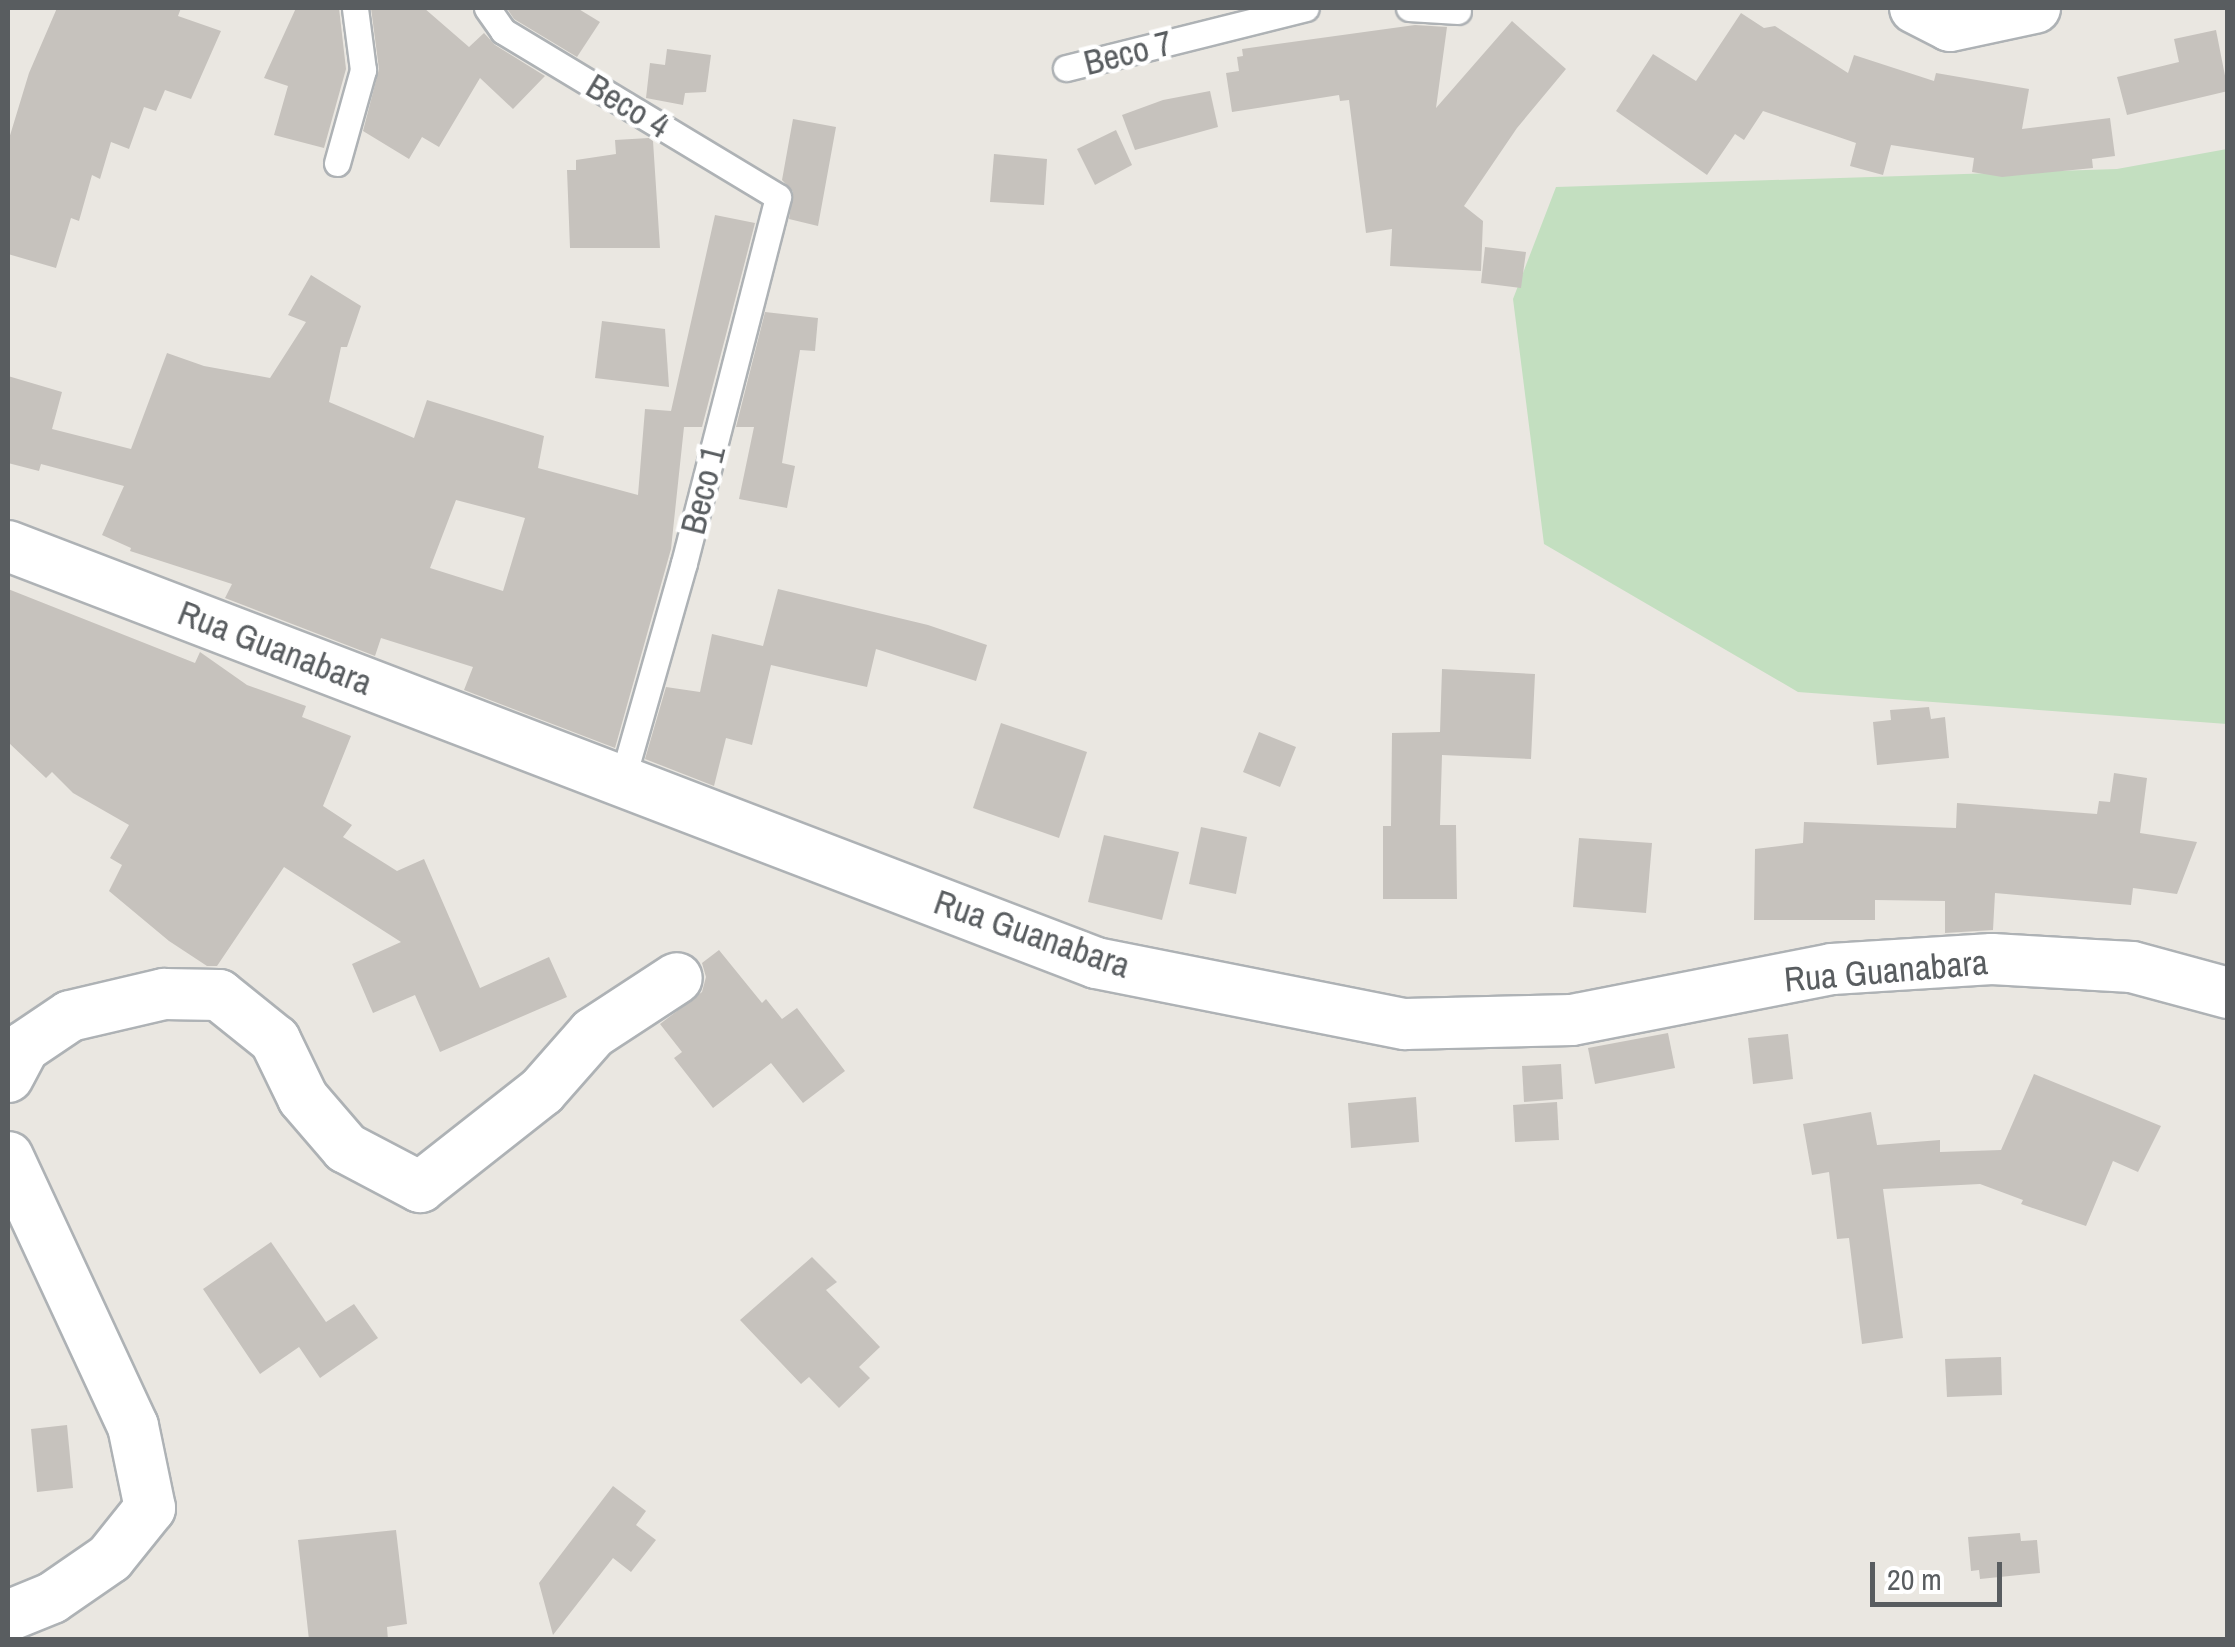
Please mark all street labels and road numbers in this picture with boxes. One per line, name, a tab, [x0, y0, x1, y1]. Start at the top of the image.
street label: Beco 7	[1080, 22, 1176, 84]
street label: Beco 4	[579, 65, 677, 147]
street label: Beco 1	[672, 442, 734, 538]
street label: Rua Guanabara	[172, 592, 378, 704]
street label: Rua Guanabara	[929, 881, 1135, 987]
street label: Rua Guanabara	[1782, 941, 1990, 1001]

